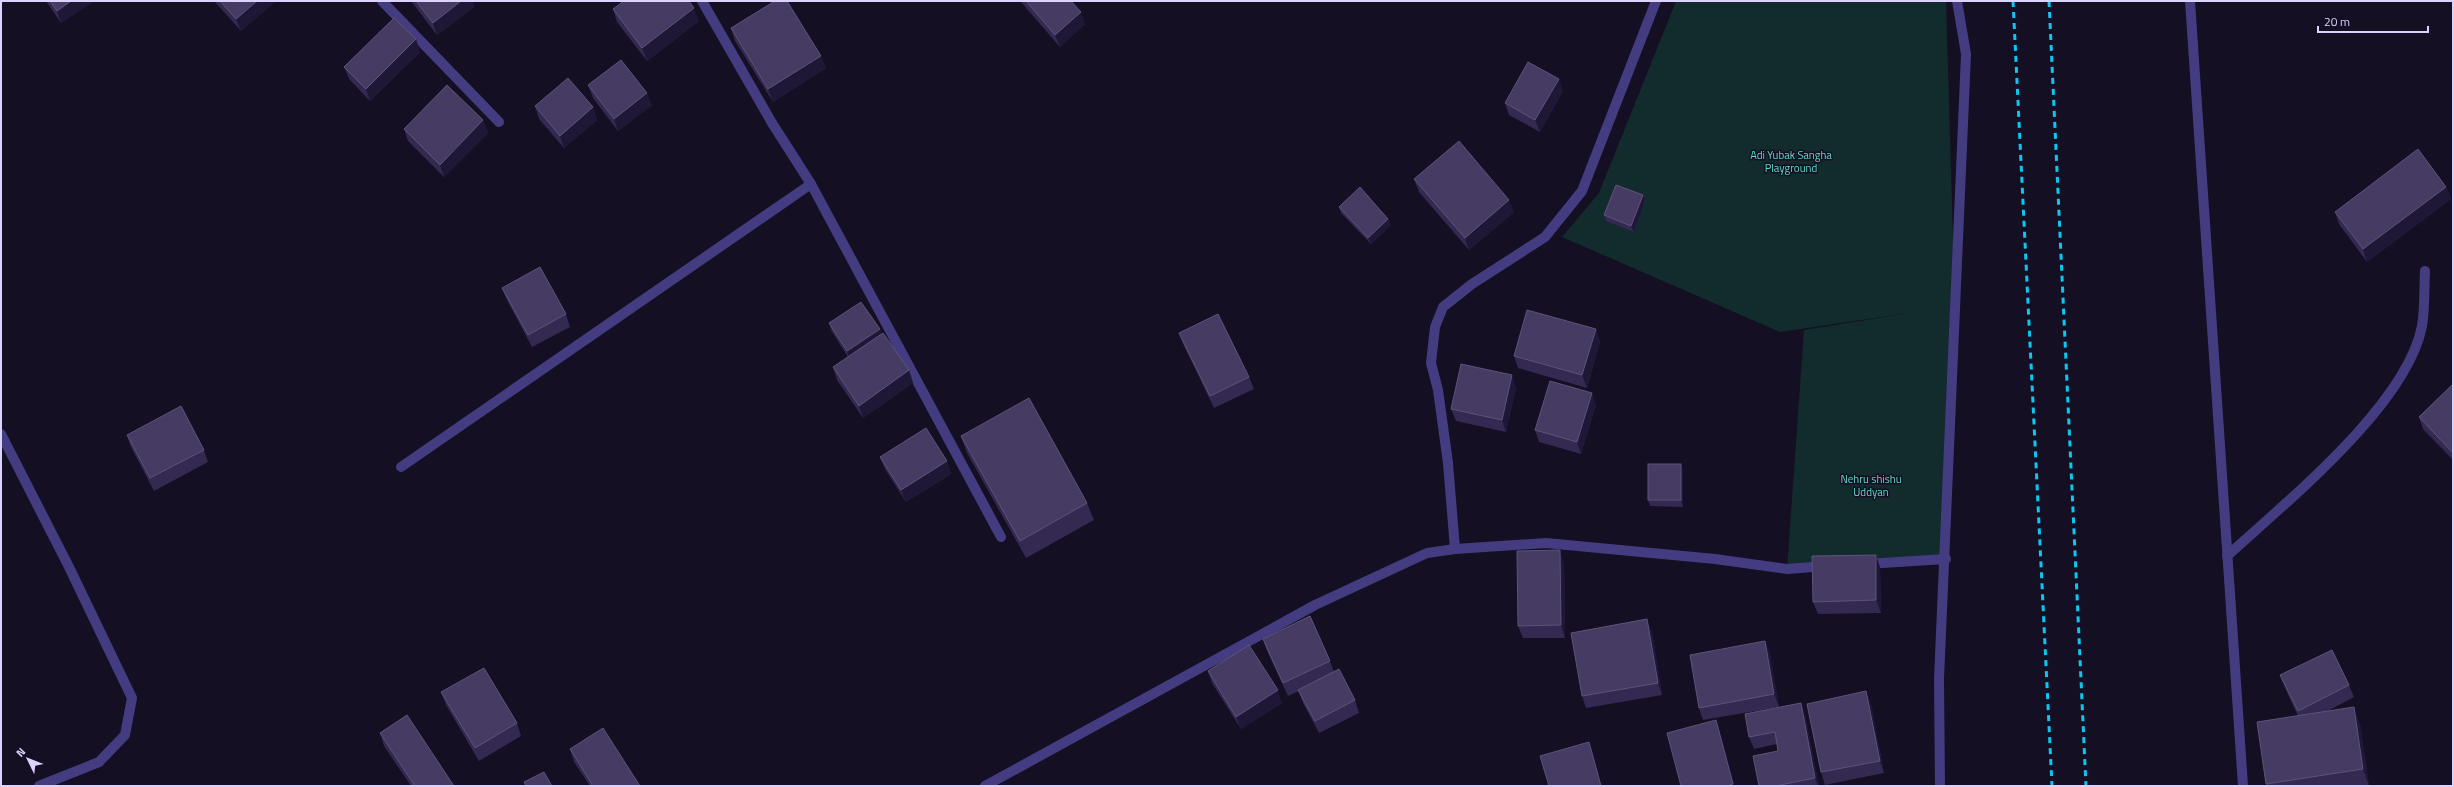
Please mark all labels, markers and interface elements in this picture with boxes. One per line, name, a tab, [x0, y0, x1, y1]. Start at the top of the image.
scale bar	[2318, 8, 2428, 34]
text: 20 m	[2324, 12, 2350, 31]
park label: Adi Yubak Sangha Playground	[1750, 147, 1832, 176]
park label: Nehru shishu Uddyan	[1840, 471, 1902, 500]
north arrow	[8, 739, 48, 779]
text: N	[12, 744, 29, 760]

